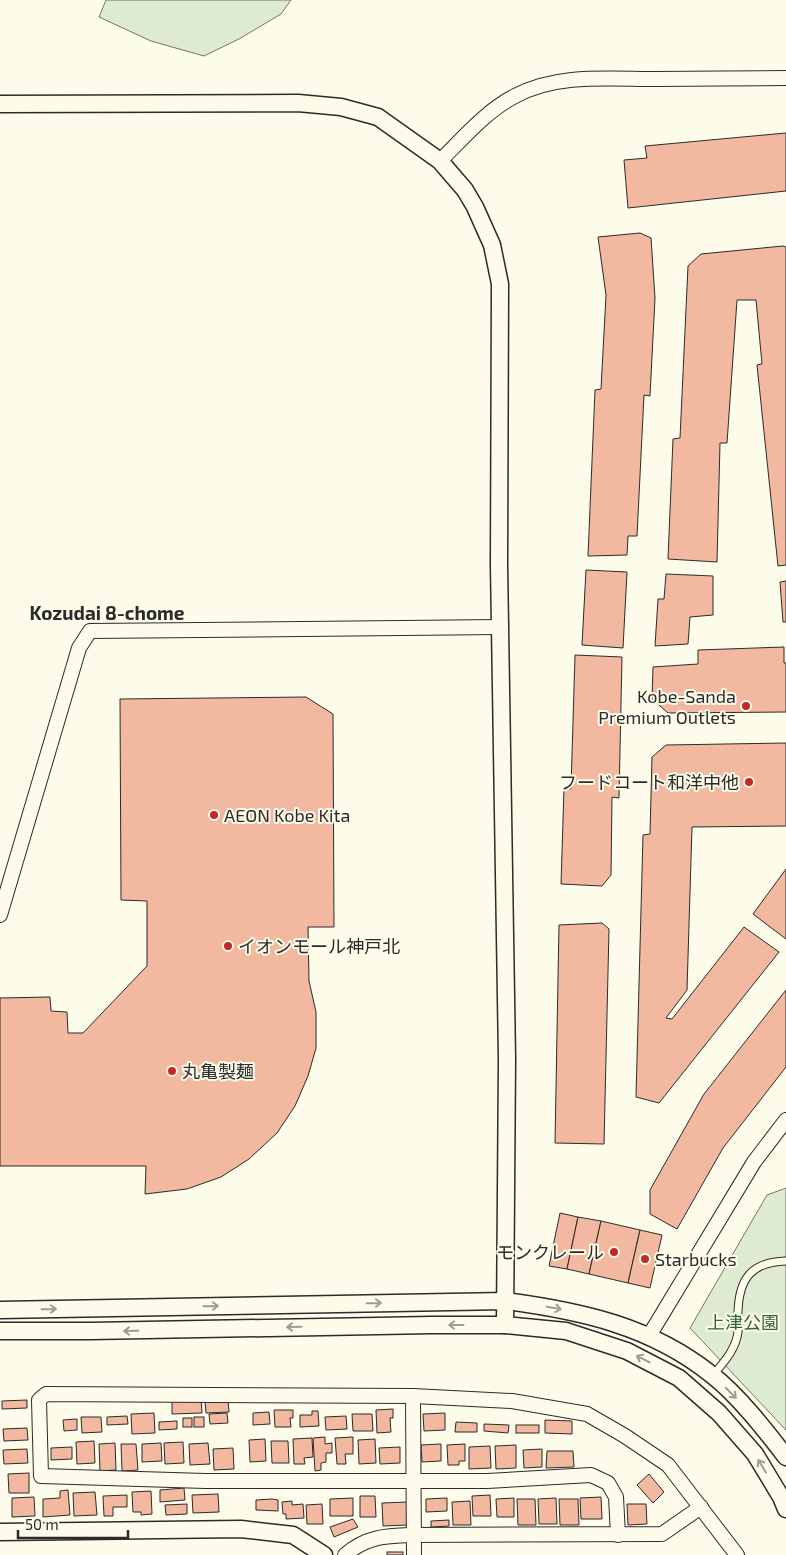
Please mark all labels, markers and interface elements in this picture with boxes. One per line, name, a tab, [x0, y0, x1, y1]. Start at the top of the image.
district label: Kozudai 8-chome	[29, 601, 185, 624]
place label: Kobe-Sanda Premium Outlets	[598, 685, 736, 728]
marker: Kobe-Sanda Premium Outlets	[740, 700, 752, 712]
place label: フードコート和洋中他	[559, 771, 739, 793]
marker: フードコート和洋中他	[743, 776, 755, 788]
place label: AEON Kobe Kita	[224, 804, 350, 826]
marker: AEON Kobe Kita	[208, 809, 220, 821]
place label: イオンモール神戸北	[238, 935, 400, 957]
marker: イオンモール神戸北	[222, 940, 234, 952]
place label: 丸亀製麺	[182, 1060, 254, 1082]
marker: 丸亀製麺	[166, 1065, 178, 1077]
place label: モンクレール	[496, 1241, 604, 1263]
marker: モンクレール	[608, 1246, 620, 1258]
place label: Starbucks	[655, 1248, 737, 1270]
marker: Starbucks	[639, 1253, 651, 1265]
one-way arrow	[365, 1299, 381, 1308]
one-way arrow	[203, 1302, 219, 1311]
one-way arrow	[546, 1303, 562, 1313]
one-way arrow	[40, 1304, 56, 1314]
park label: 上津公園	[707, 1311, 779, 1333]
one-way arrow	[449, 1320, 465, 1330]
one-way arrow	[286, 1323, 302, 1332]
one-way arrow	[124, 1326, 140, 1335]
one-way arrow	[636, 1354, 651, 1364]
one-way arrow	[725, 1387, 737, 1400]
one-way arrow	[757, 1460, 767, 1474]
scale bar	[18, 1508, 128, 1540]
text: 50 m	[25, 1515, 59, 1533]

